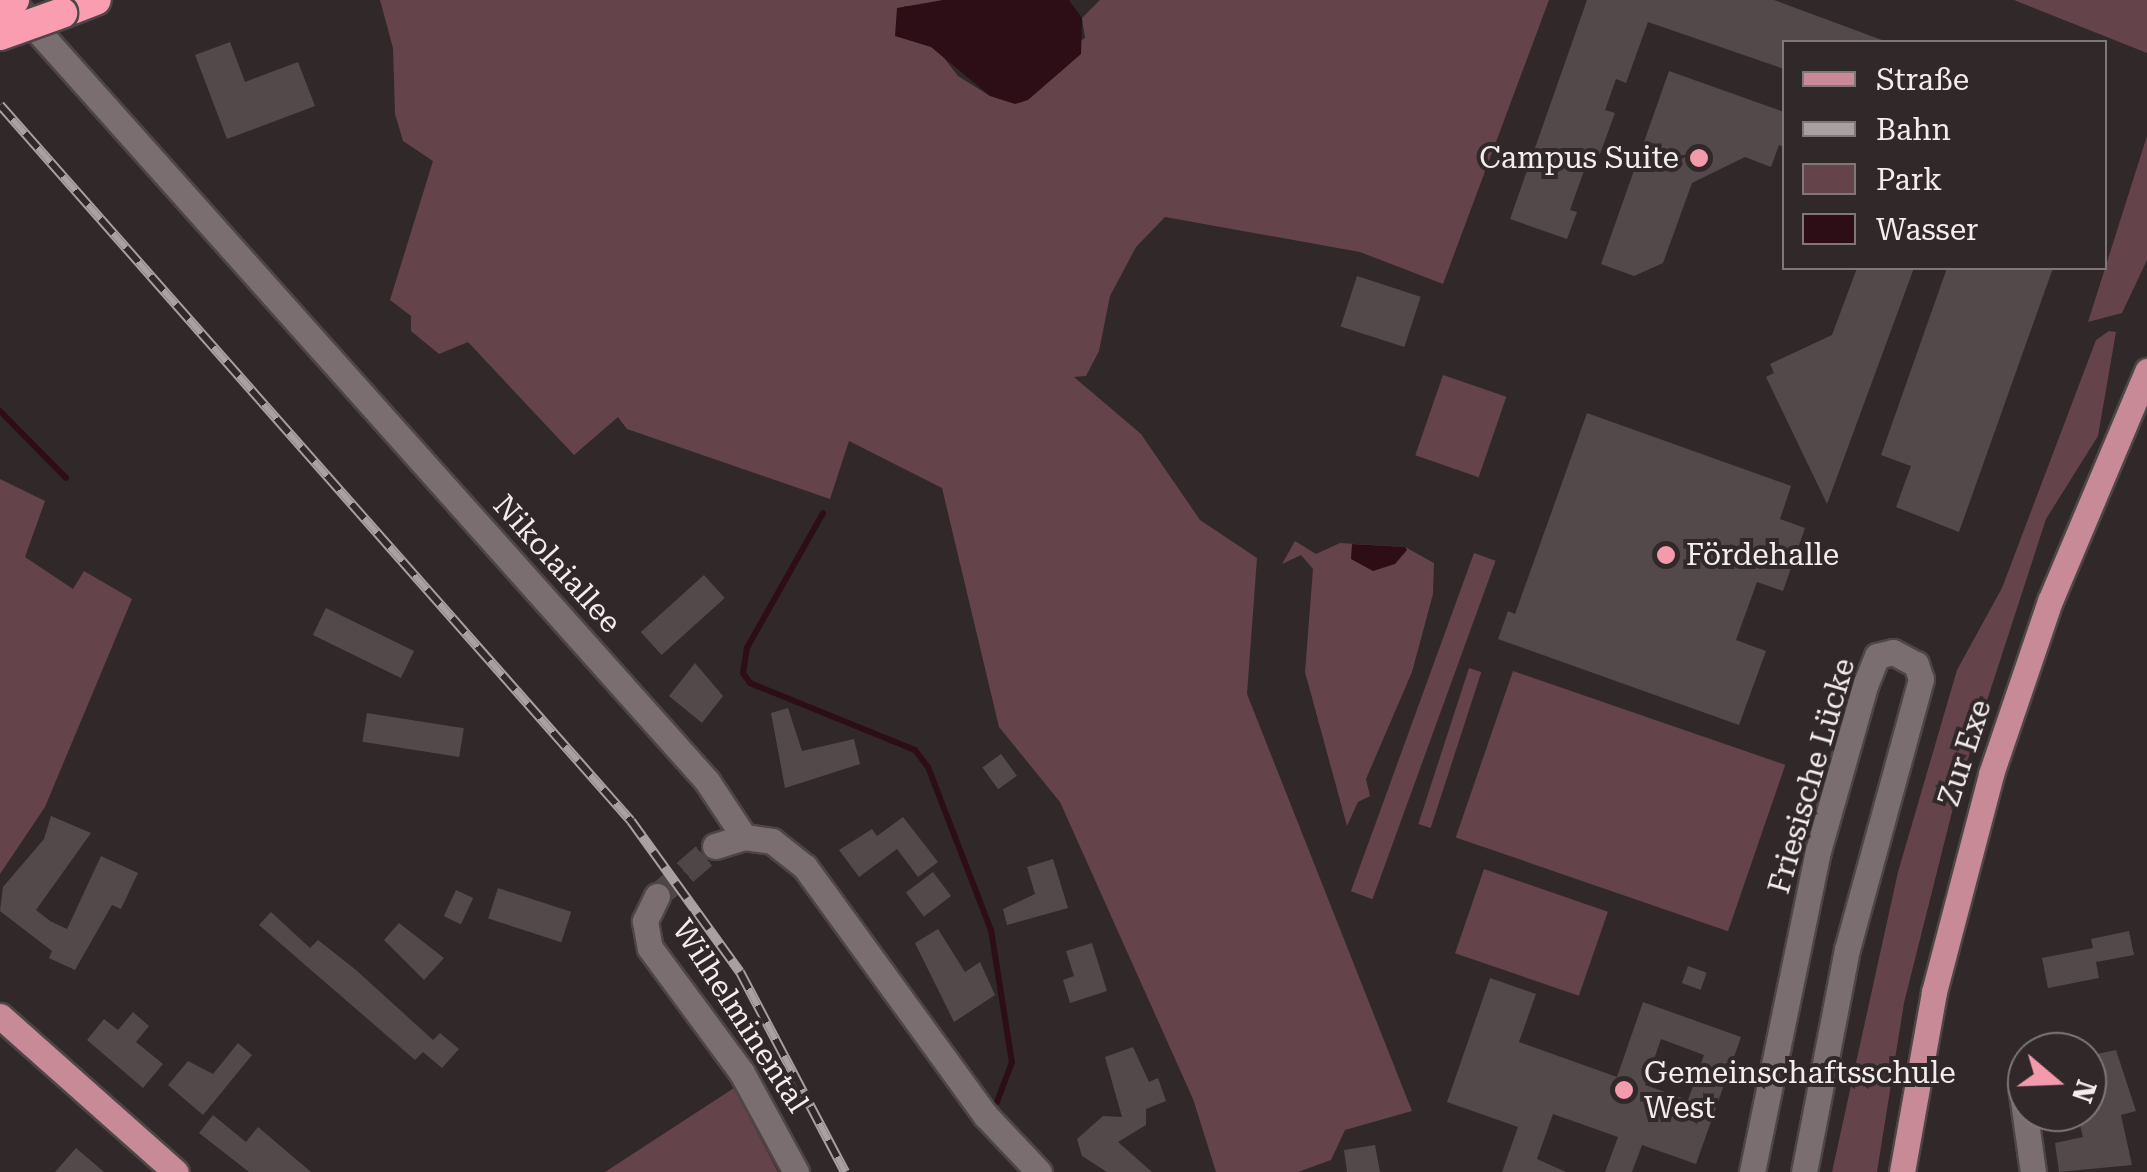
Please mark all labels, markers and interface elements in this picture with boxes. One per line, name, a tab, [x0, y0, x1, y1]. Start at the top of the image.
legend	[1782, 40, 2107, 270]
text: Straße	[1876, 62, 1969, 97]
text: Bahn	[1876, 112, 1951, 147]
place label: Campus Suite	[1479, 140, 1679, 176]
marker: Campus Suite	[1688, 147, 1710, 169]
text: Park	[1876, 162, 1942, 197]
text: Wasser	[1876, 212, 1978, 247]
street label: Nikolaiallee	[486, 488, 628, 640]
place label: Fördehalle	[1686, 537, 1839, 573]
marker: Fördehalle	[1655, 544, 1677, 566]
street label: Friesische Lücke	[1761, 654, 1863, 898]
street label: Zur Exe	[1931, 695, 1999, 811]
street label: Wilhelminental	[664, 913, 816, 1119]
north arrow	[2007, 1032, 2107, 1132]
place label: Gemeinschaftsschule West	[1644, 1055, 1956, 1126]
text: N	[2065, 1076, 2103, 1107]
marker: Gemeinschaftsschule West	[1613, 1079, 1635, 1101]

